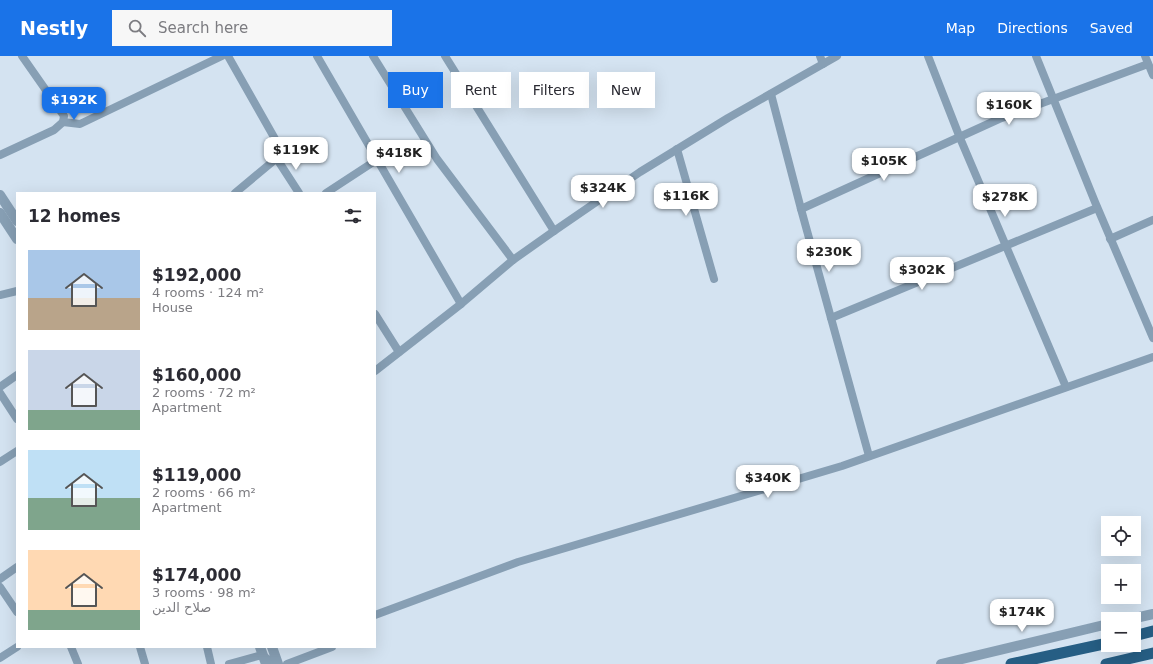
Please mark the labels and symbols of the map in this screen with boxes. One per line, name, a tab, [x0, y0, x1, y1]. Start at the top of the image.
pin: $192K	[46, 87, 102, 121]
pin: $160K	[981, 92, 1037, 126]
pin: $119K	[268, 137, 324, 171]
pin: $418K	[371, 140, 427, 174]
pin: $105K	[856, 148, 912, 182]
pin: $324K	[575, 175, 631, 209]
pin: $116K	[658, 183, 714, 217]
pin: $278K	[977, 184, 1033, 218]
pin: $230K	[801, 239, 857, 273]
pin: $302K	[894, 257, 950, 291]
pin: $340K	[740, 465, 796, 499]
pin: $174K	[994, 599, 1050, 633]

